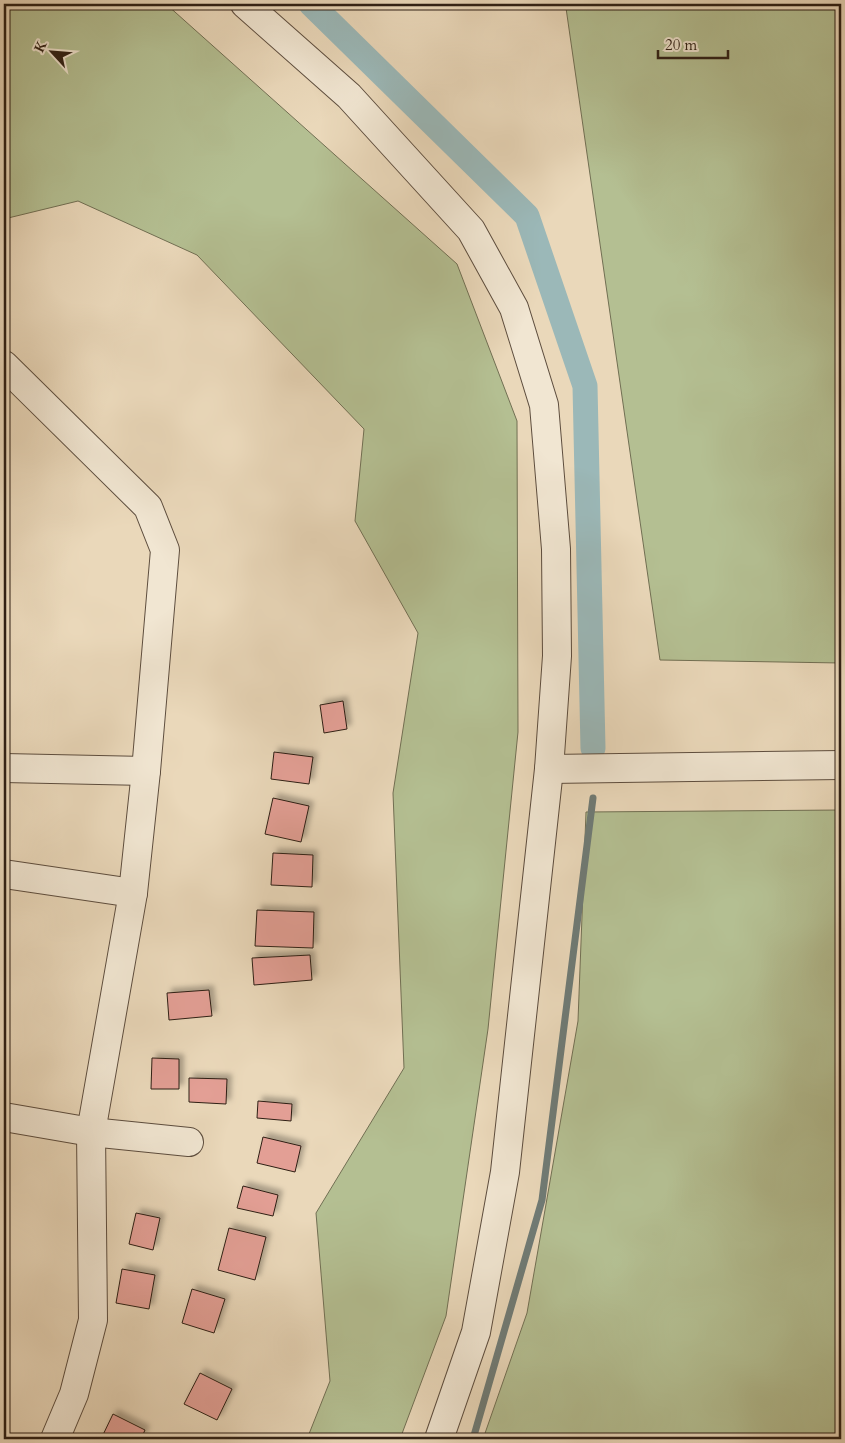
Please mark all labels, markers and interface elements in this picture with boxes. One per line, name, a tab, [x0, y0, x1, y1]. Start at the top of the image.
north arrow	[28, 28, 78, 78]
scale bar	[658, 28, 728, 60]
text: 20 m	[665, 35, 697, 55]
text: K	[30, 37, 52, 56]

